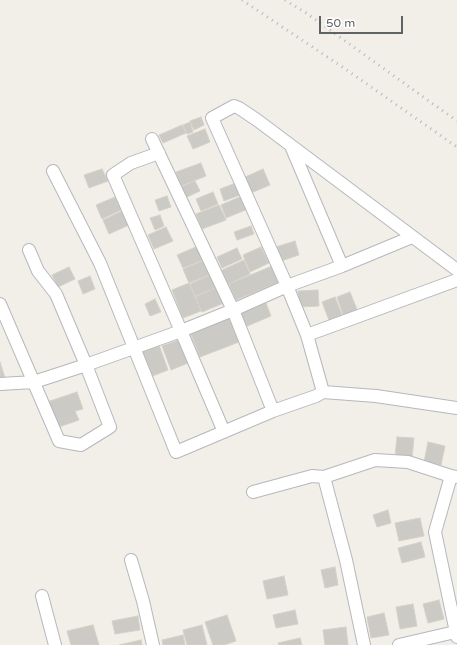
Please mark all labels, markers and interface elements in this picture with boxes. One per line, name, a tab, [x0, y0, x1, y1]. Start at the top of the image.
scale bar	[321, 8, 405, 34]
text: 50 m	[326, 16, 355, 30]

